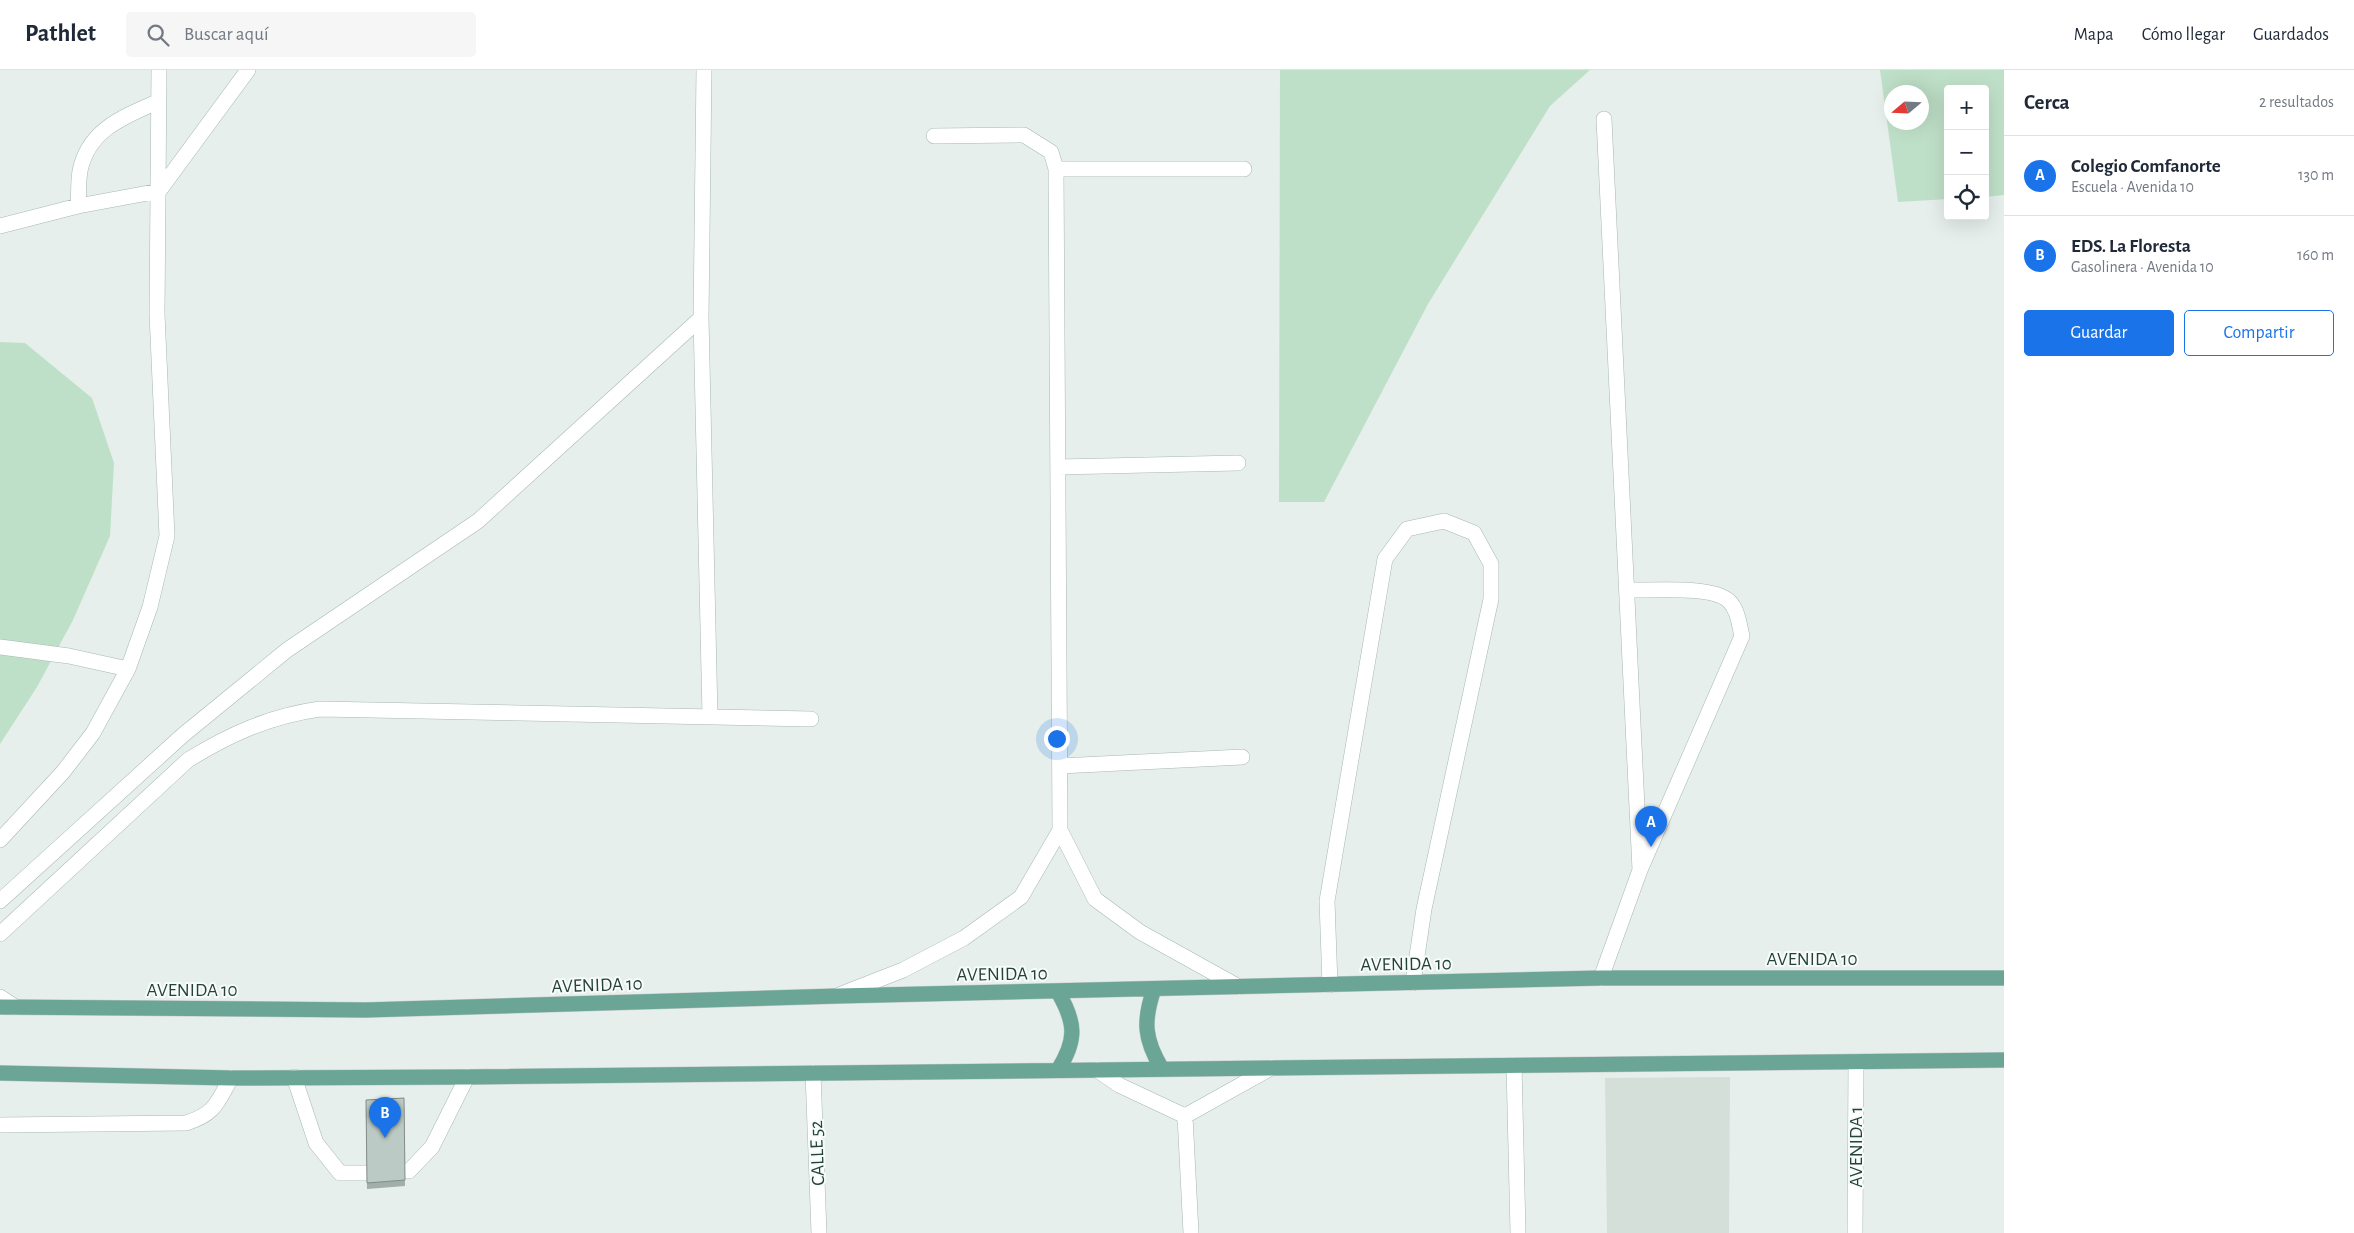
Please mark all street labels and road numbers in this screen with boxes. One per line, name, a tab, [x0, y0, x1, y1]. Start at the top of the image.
street label: AVENIDA 10	[1766, 950, 1858, 969]
street label: AVENIDA 10	[1360, 954, 1452, 975]
street label: AVENIDA 10	[956, 964, 1048, 985]
street label: AVENIDA 10	[551, 974, 643, 997]
street label: AVENIDA 10	[146, 981, 238, 1000]
street label: AVENIDA 1	[1847, 1106, 1866, 1188]
street label: CALLE 52	[807, 1120, 828, 1186]

